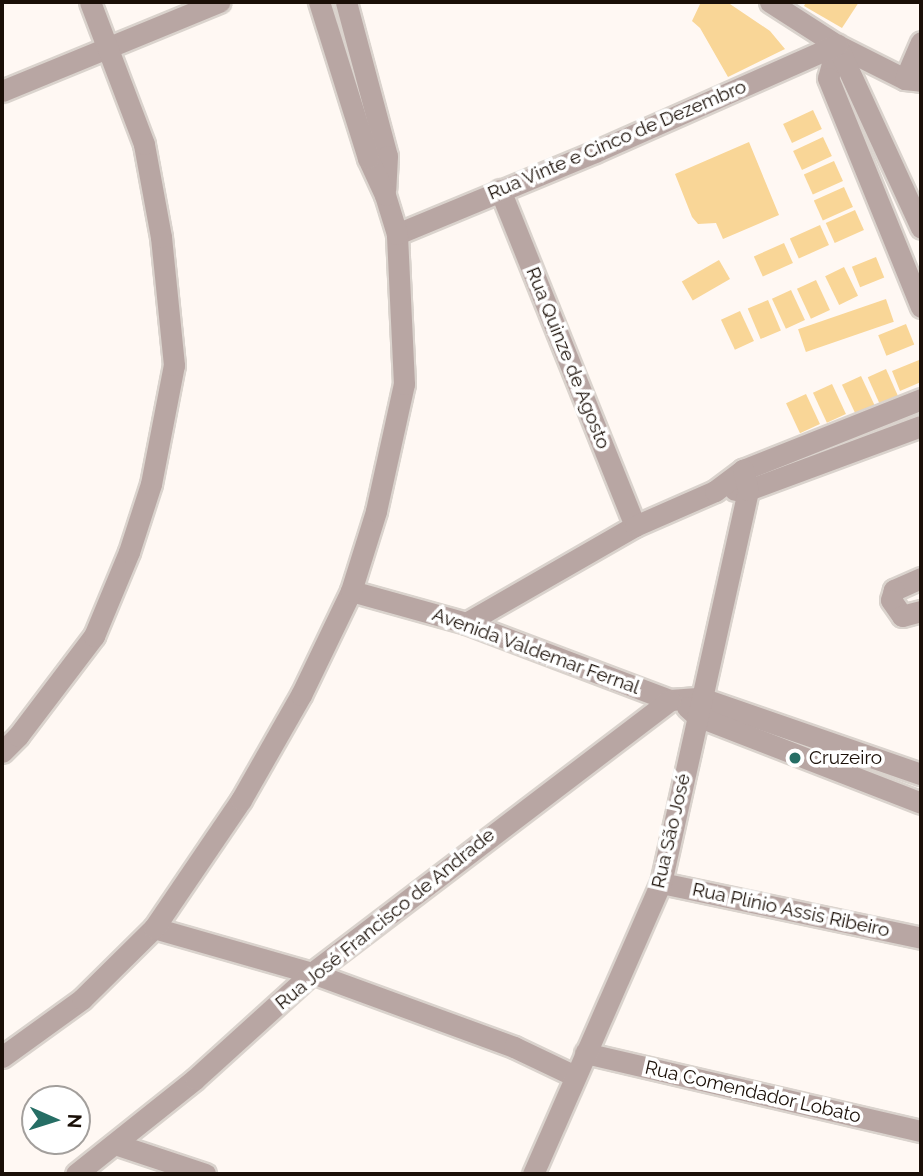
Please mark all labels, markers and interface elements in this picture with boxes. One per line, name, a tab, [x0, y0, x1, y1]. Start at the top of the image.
street label: Rua Vinte e Cinco de Dezembro	[484, 75, 750, 205]
street label: Rua Quinze de Agosto	[521, 263, 615, 453]
street label: Avenida Valdemar Fernal	[429, 603, 643, 699]
place label: Cruzeiro	[809, 747, 882, 769]
marker: Cruzeiro	[787, 750, 803, 766]
street label: Rua São José	[647, 771, 695, 891]
street label: Rua José Francisco de Andrade	[270, 823, 500, 1015]
street label: Rua Plínio Assis Ribeiro	[690, 878, 892, 942]
street label: Rua Comendador Lobato	[643, 1056, 863, 1128]
north arrow	[21, 1085, 91, 1155]
text: N	[64, 1113, 86, 1129]

